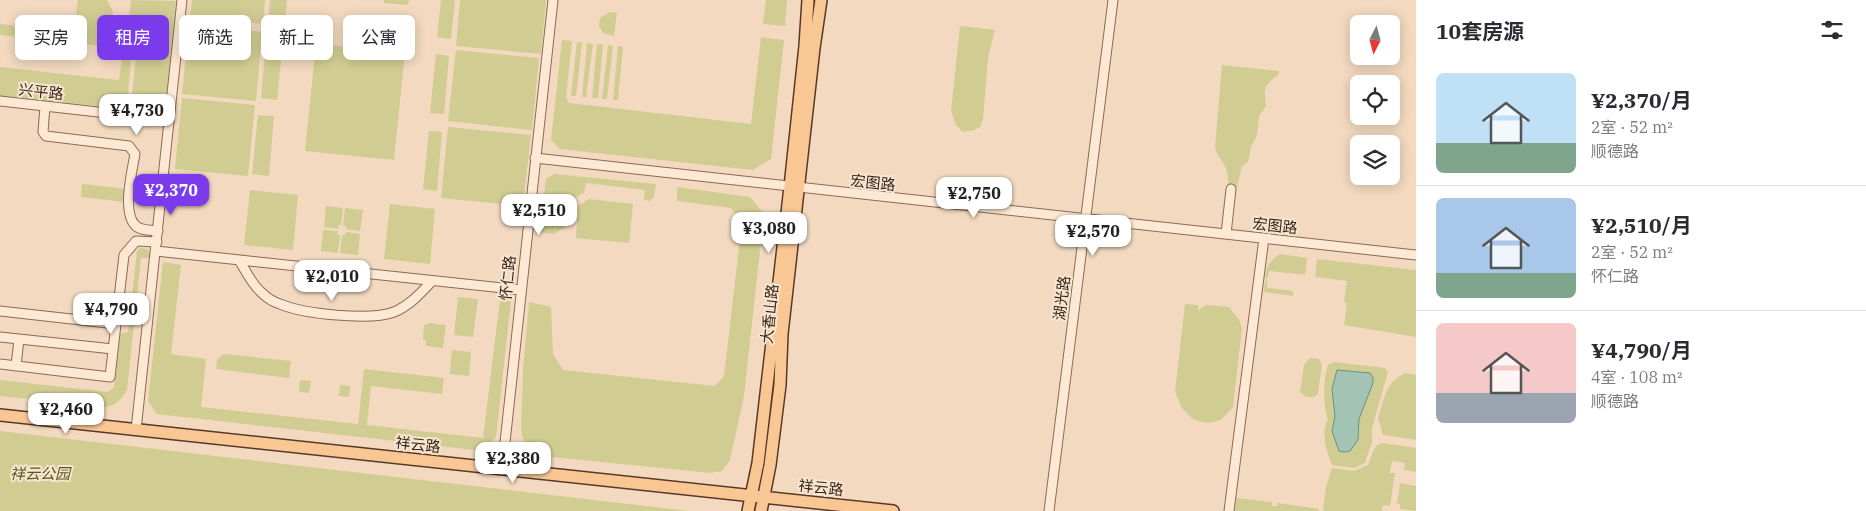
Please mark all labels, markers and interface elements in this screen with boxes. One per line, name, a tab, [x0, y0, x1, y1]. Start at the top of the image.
chip: 买房	[15, 15, 87, 60]
chip: 租房	[97, 15, 169, 60]
chip: 筛选	[179, 15, 251, 60]
chip: 新上	[261, 15, 333, 60]
chip: 公寓	[343, 15, 415, 60]
north arrow	[1350, 15, 1400, 65]
map controls	[1350, 15, 1400, 185]
icon: filters	[1818, 16, 1846, 44]
text: 10套房源	[1436, 17, 1524, 45]
button: locate	[1350, 75, 1400, 125]
street label: 兴平路	[18, 80, 64, 103]
text: ¥2,370/月	[1591, 86, 1692, 114]
icon: home	[1476, 93, 1536, 153]
pin: ¥4,730	[96, 94, 178, 136]
text: ¥4,730	[110, 100, 164, 120]
text: 2室 · 52 m²	[1591, 117, 1673, 137]
button: layers	[1350, 135, 1400, 185]
text: 顺德路	[1591, 141, 1639, 161]
street label: 宏图路	[850, 171, 896, 194]
pin: ¥2,370	[130, 174, 212, 216]
pin: ¥2,750	[933, 176, 1015, 219]
text: ¥2,370	[144, 180, 198, 200]
text: ¥2,750	[947, 183, 1001, 203]
pin: ¥2,510	[498, 194, 580, 236]
text: ¥2,510	[512, 200, 566, 220]
text: ¥2,510/月	[1591, 211, 1692, 239]
pin: ¥3,080	[728, 212, 810, 254]
pin: ¥2,570	[1052, 214, 1134, 257]
street label: 宏图路	[1252, 214, 1298, 237]
text: ¥3,080	[742, 218, 796, 238]
icon: home	[1476, 218, 1536, 278]
text: ¥2,570	[1066, 221, 1120, 241]
text: 2室 · 52 m²	[1591, 242, 1673, 262]
street label: 怀仁路	[496, 255, 519, 301]
pin: ¥2,010	[291, 260, 373, 302]
text: ¥2,010	[305, 266, 359, 286]
text: 怀仁路	[1591, 266, 1639, 286]
street label: 湖光路	[1049, 274, 1074, 321]
street label: 大香山路	[757, 283, 782, 345]
pin: ¥4,790	[70, 292, 152, 335]
text: ¥4,790	[84, 299, 138, 319]
text: ¥4,790/月	[1591, 336, 1692, 364]
icon: home	[1476, 343, 1536, 403]
text: 4室 · 108 m²	[1591, 367, 1683, 387]
text: 顺德路	[1591, 391, 1639, 411]
pin: ¥2,460	[25, 392, 107, 435]
text: ¥2,460	[39, 399, 93, 419]
street label: 祥云路	[395, 433, 441, 456]
pin: ¥2,380	[472, 442, 554, 484]
text: ¥2,380	[486, 448, 540, 468]
park label: 祥云公园	[10, 464, 72, 483]
street label: 祥云路	[798, 476, 844, 499]

